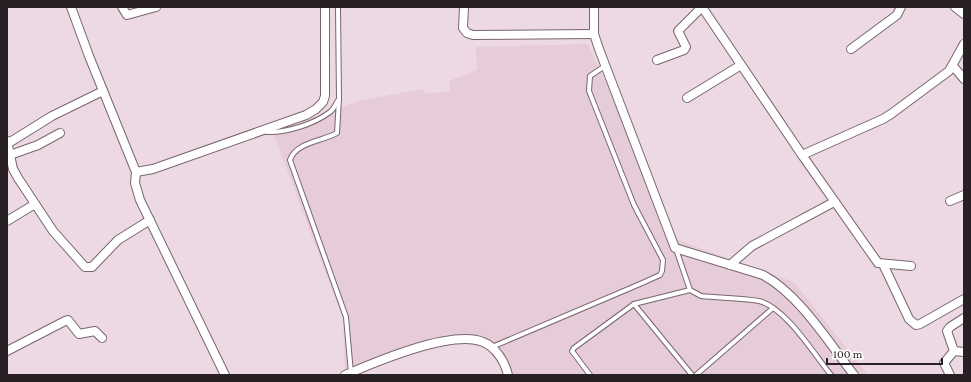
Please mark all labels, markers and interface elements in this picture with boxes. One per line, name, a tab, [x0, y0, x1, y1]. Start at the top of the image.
scale bar	[827, 340, 942, 366]
text: 100 m	[833, 347, 863, 361]

